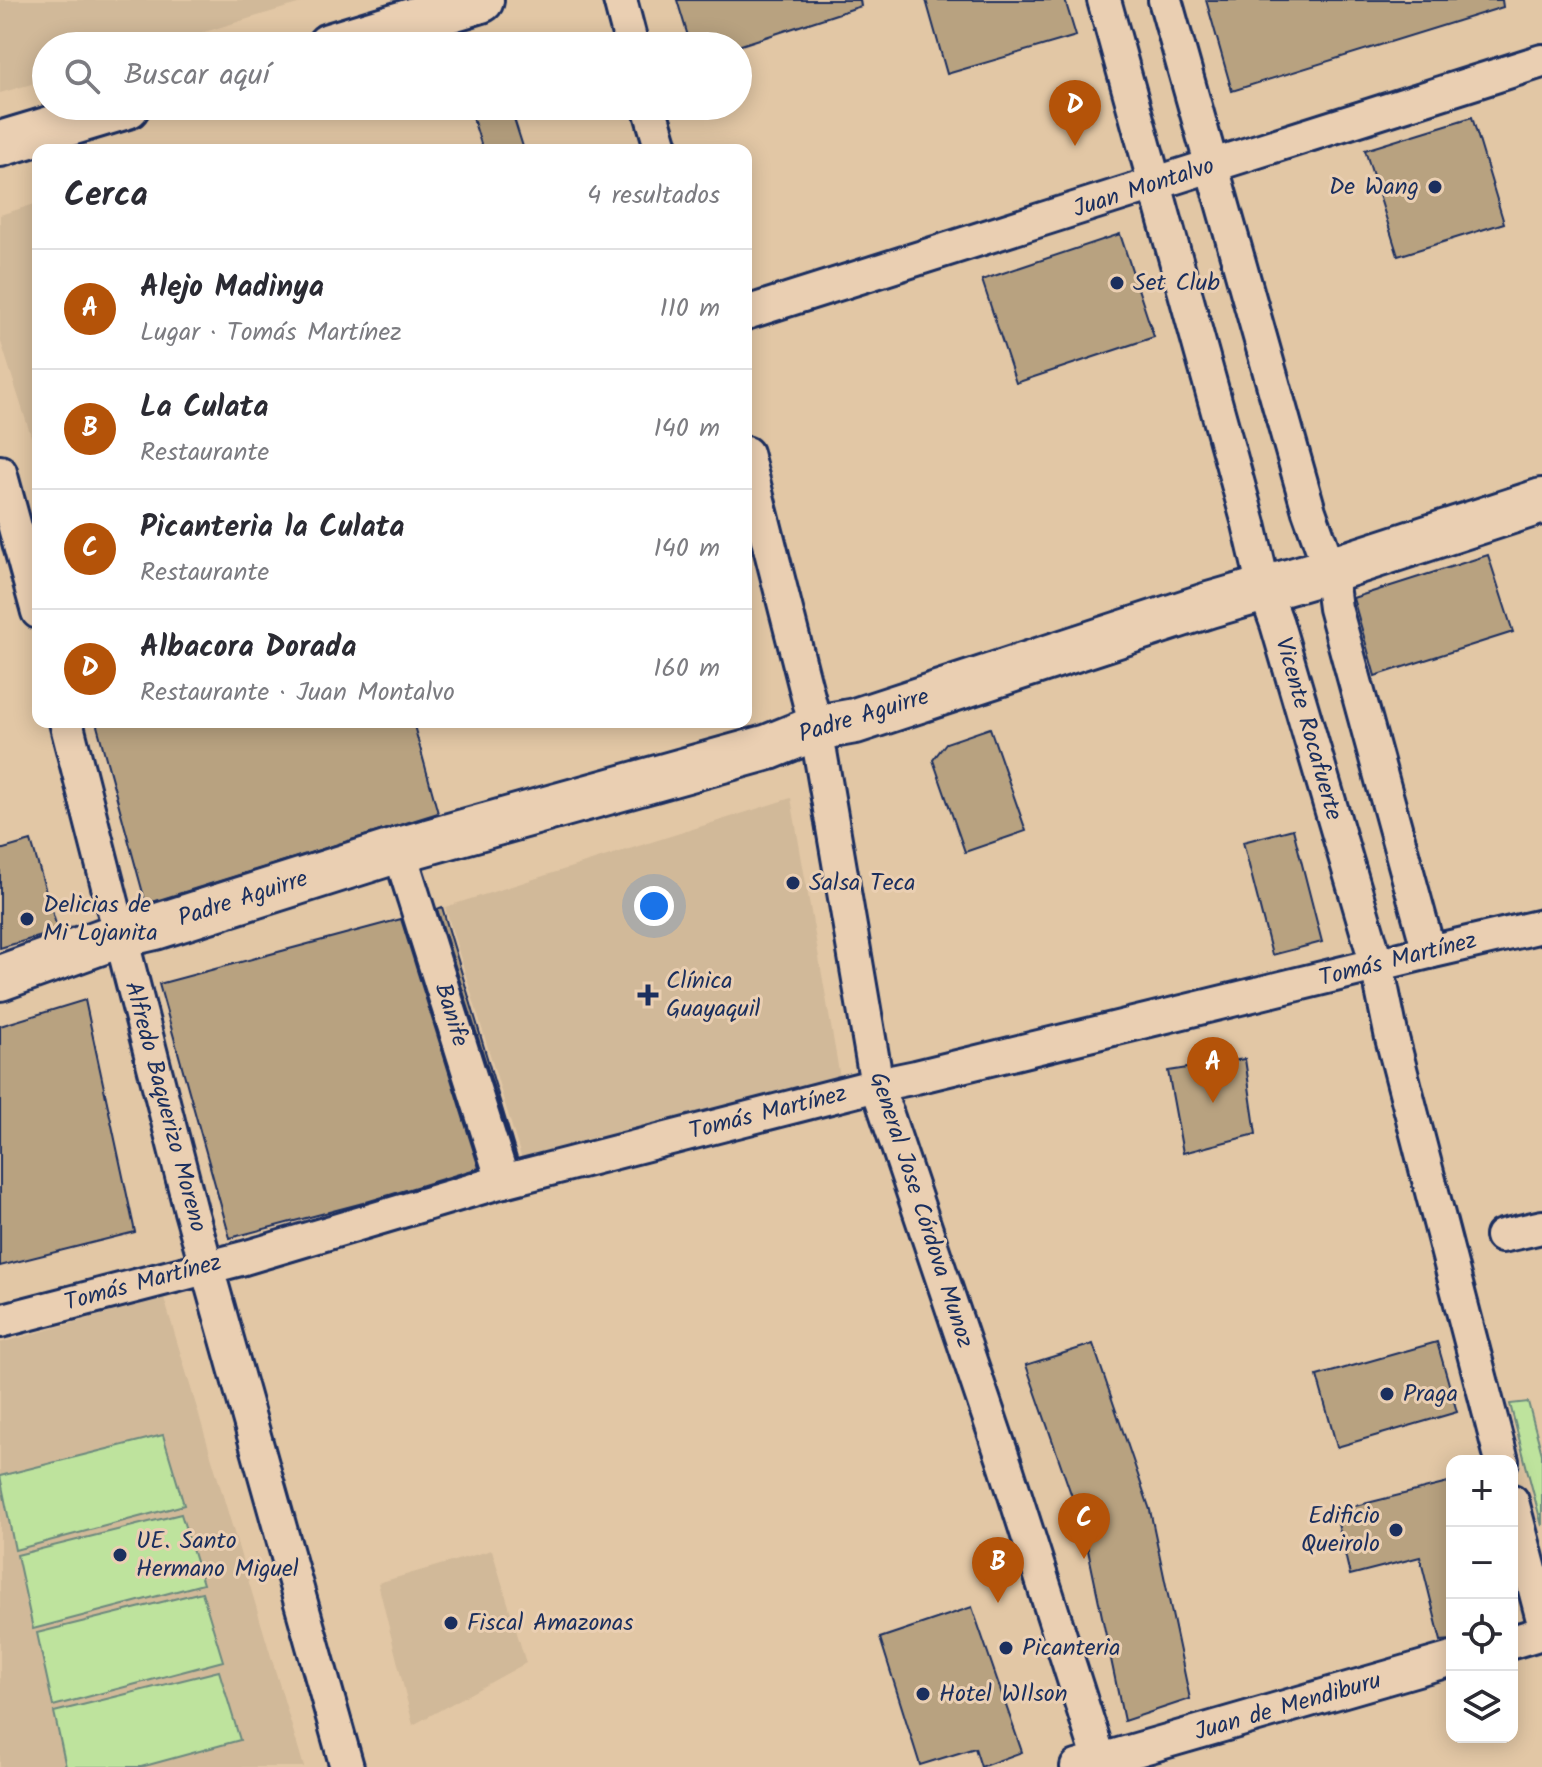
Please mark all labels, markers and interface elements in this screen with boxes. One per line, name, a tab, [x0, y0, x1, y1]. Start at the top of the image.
search box	[32, 32, 752, 120]
text: Buscar aquí	[124, 52, 270, 100]
icon: search	[60, 54, 104, 98]
pin: D	[1049, 80, 1101, 146]
street label: Juan Montalvo	[1068, 147, 1220, 229]
place label: De Wang	[1329, 168, 1419, 207]
text: Cerca	[64, 169, 148, 223]
text: 4 resultados	[587, 175, 720, 217]
marker: De Wang	[1426, 178, 1444, 196]
text: Alejo Madinya	[140, 264, 324, 312]
place label: Set Club	[1133, 264, 1220, 303]
marker: Set Club	[1108, 274, 1126, 292]
text: A	[82, 288, 98, 330]
text: 110 m	[660, 288, 720, 330]
text: Lugar · Tomás Martínez	[140, 312, 402, 354]
text: La Culata	[140, 384, 268, 432]
text: B	[82, 408, 98, 450]
text: 140 m	[653, 408, 720, 450]
text: Restaurante	[140, 432, 269, 474]
text: Picanteria la Culata	[140, 504, 405, 552]
text: C	[82, 528, 98, 570]
text: 140 m	[653, 528, 720, 570]
text: Restaurante	[140, 552, 269, 594]
text: Albacora Dorada	[140, 624, 357, 672]
street label: Vicente Rocafuerte	[1263, 633, 1353, 825]
text: D	[81, 648, 99, 690]
text: 160 m	[653, 648, 720, 690]
text: Restaurante · Juan Montalvo	[140, 672, 455, 714]
street label: Padre Aguirre	[794, 678, 934, 754]
street label: Padre Aguirre	[173, 860, 313, 938]
place label: Salsa Teca	[809, 864, 916, 903]
marker: Salsa Teca	[784, 874, 802, 892]
place label: Delicias de Mi Lojanita	[43, 886, 158, 953]
your location	[634, 886, 674, 926]
marker: Delicias de Mi Lojanita	[18, 910, 36, 928]
street label: Tomás Martínez	[1315, 922, 1481, 998]
place label: Clínica Guayaquil	[666, 962, 761, 1029]
street label: Alfredo Baquerizo Moreno	[113, 977, 217, 1237]
street label: Banife	[423, 978, 479, 1052]
marker: Clínica Guayaquil	[637, 984, 659, 1006]
pin: A	[1187, 1037, 1239, 1103]
street label: General Jose Córdova Munoz	[858, 1067, 984, 1353]
street label: Tomás Martínez	[685, 1075, 851, 1151]
street label: Tomás Martínez	[60, 1243, 226, 1323]
place label: Praga	[1403, 1375, 1458, 1414]
marker: Praga	[1378, 1385, 1396, 1403]
map controls	[1446, 1455, 1518, 1743]
button: +	[1446, 1455, 1518, 1527]
pin: C	[1058, 1493, 1110, 1559]
place label: Edificio Queirolo	[1301, 1497, 1380, 1564]
marker: Edificio Queirolo	[1387, 1521, 1405, 1539]
place label: UE. Santo Hermano Miguel	[136, 1522, 299, 1589]
button: −	[1446, 1527, 1518, 1599]
pin: B	[972, 1537, 1024, 1603]
marker: UE. Santo Hermano Miguel	[111, 1546, 129, 1564]
button: locate	[1446, 1599, 1518, 1671]
place label: Fiscal Amazonas	[467, 1604, 634, 1643]
marker: Fiscal Amazonas	[442, 1614, 460, 1632]
place label: Picanteria	[1022, 1629, 1120, 1668]
marker: Picanteria	[997, 1639, 1015, 1657]
street label: Juan de Mendiburu	[1190, 1662, 1386, 1752]
button: layers	[1446, 1671, 1518, 1743]
place label: Hotel WIlson	[939, 1675, 1068, 1714]
marker: Hotel WIlson	[914, 1685, 932, 1703]

